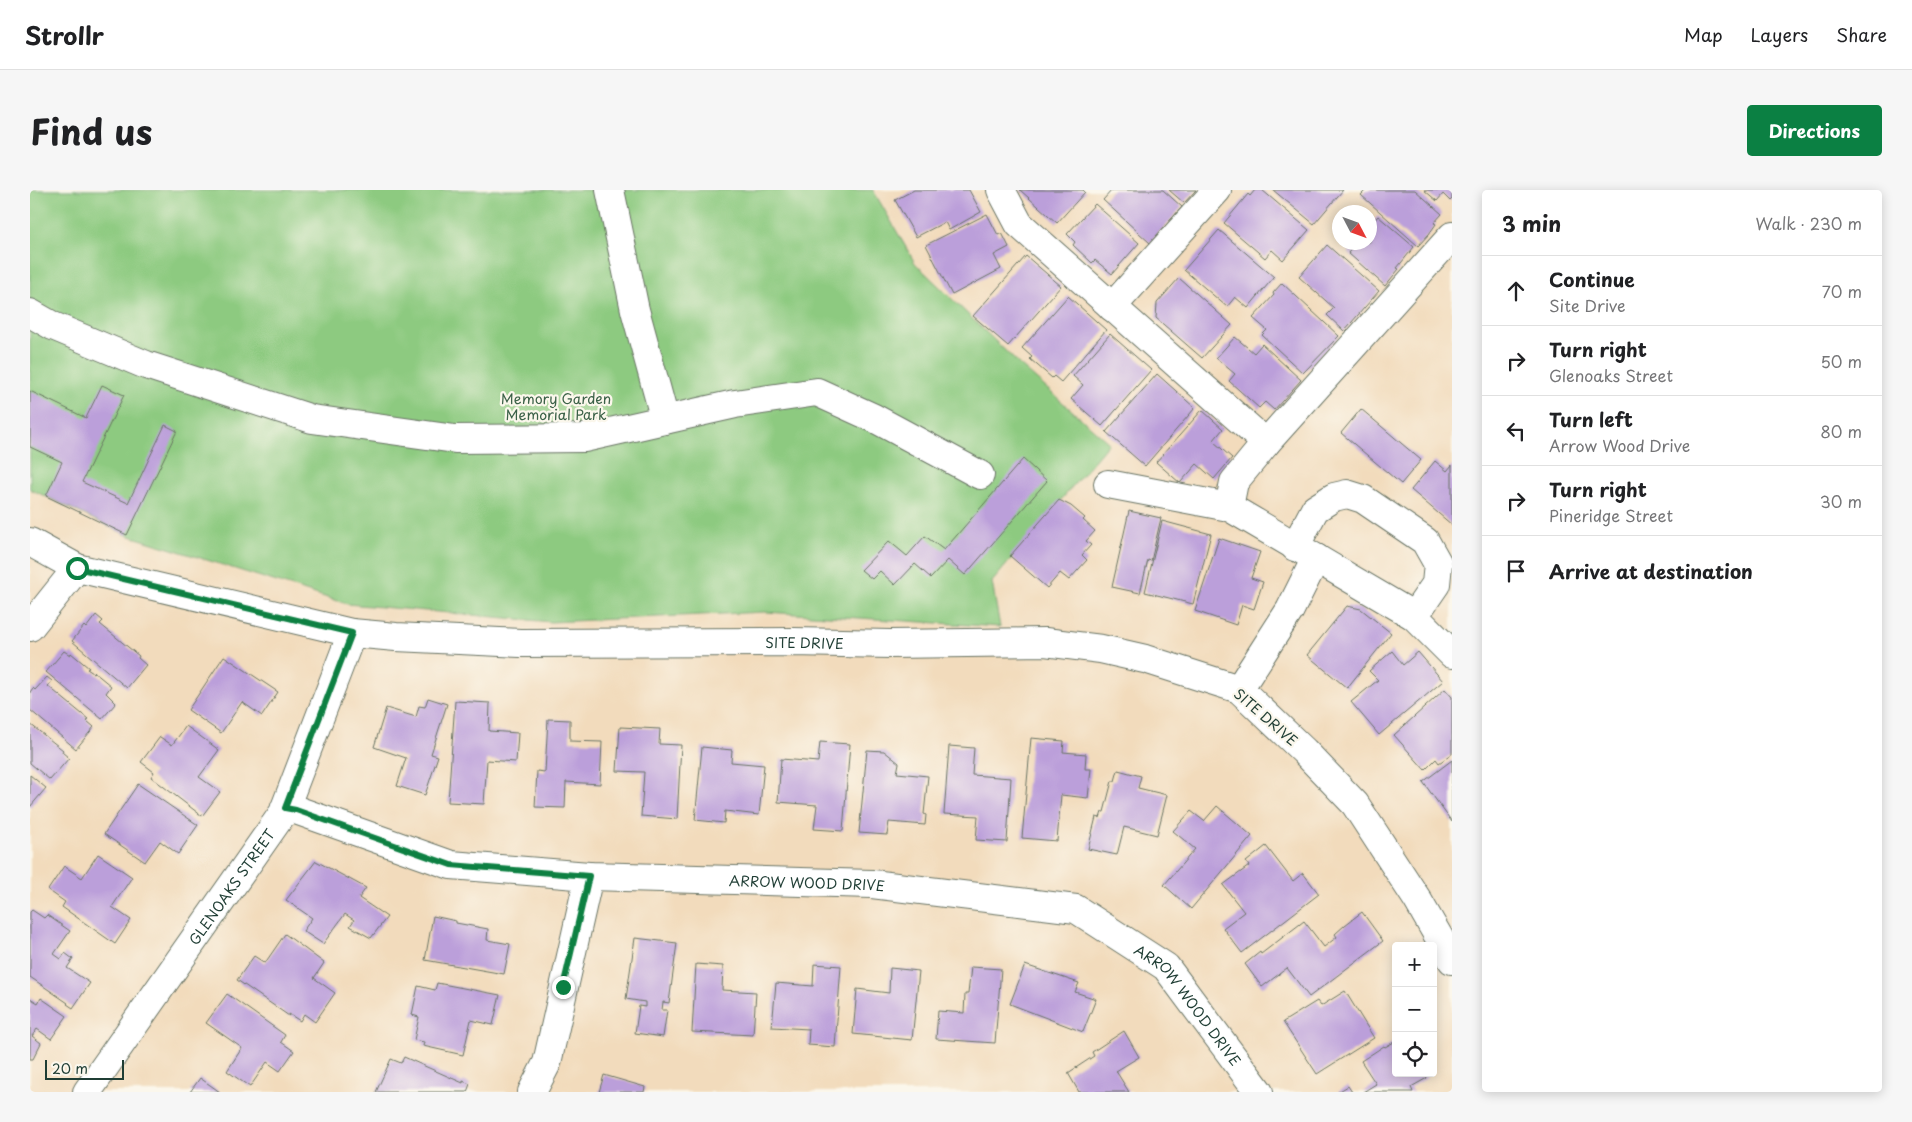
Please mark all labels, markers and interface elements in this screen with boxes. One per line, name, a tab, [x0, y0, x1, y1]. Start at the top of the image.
text: Strollr	[25, 17, 104, 53]
text: Map	[1684, 21, 1723, 48]
text: Layers	[1751, 21, 1808, 48]
text: Share	[1836, 21, 1887, 48]
text: Find us	[30, 104, 152, 157]
button: Directions	[1747, 105, 1882, 156]
north arrow	[1332, 205, 1377, 250]
text: 3 min	[1502, 207, 1561, 239]
text: Walk · 230 m	[1755, 211, 1862, 235]
text: Continue	[1549, 265, 1635, 293]
icon: ahead	[1502, 277, 1530, 305]
text: 70 m	[1822, 279, 1862, 303]
text: Site Drive	[1549, 293, 1626, 317]
text: Turn right	[1549, 335, 1647, 363]
icon: right	[1502, 347, 1530, 375]
text: 50 m	[1821, 349, 1862, 373]
text: Glenoaks Street	[1549, 363, 1673, 387]
park label: Memory Garden Memorial Park	[501, 388, 611, 425]
text: Turn left	[1549, 405, 1633, 433]
icon: left	[1502, 417, 1530, 445]
text: 80 m	[1820, 419, 1862, 443]
text: Arrow Wood Drive	[1549, 433, 1690, 457]
text: Turn right	[1549, 475, 1647, 503]
icon: right	[1502, 487, 1530, 515]
text: 30 m	[1820, 489, 1862, 513]
text: Pineridge Street	[1549, 503, 1673, 527]
route start	[66, 557, 89, 580]
icon: arrive	[1502, 557, 1530, 585]
text: Arrive at destination	[1549, 557, 1753, 585]
street label: SITE DRIVE	[765, 631, 844, 654]
street label: SITE DRIVE	[1230, 683, 1303, 751]
street label: GLENOAKS STREET	[183, 824, 280, 949]
street label: ARROW WOOD DRIVE	[729, 869, 886, 896]
street label: ARROW WOOD DRIVE	[1130, 939, 1246, 1070]
map controls	[1392, 942, 1437, 1077]
button: +	[1392, 942, 1437, 987]
route end	[552, 976, 575, 999]
button: −	[1392, 987, 1437, 1032]
button: locate	[1392, 1032, 1437, 1077]
scale bar	[45, 1057, 124, 1080]
text: 20 m	[52, 1058, 88, 1079]

